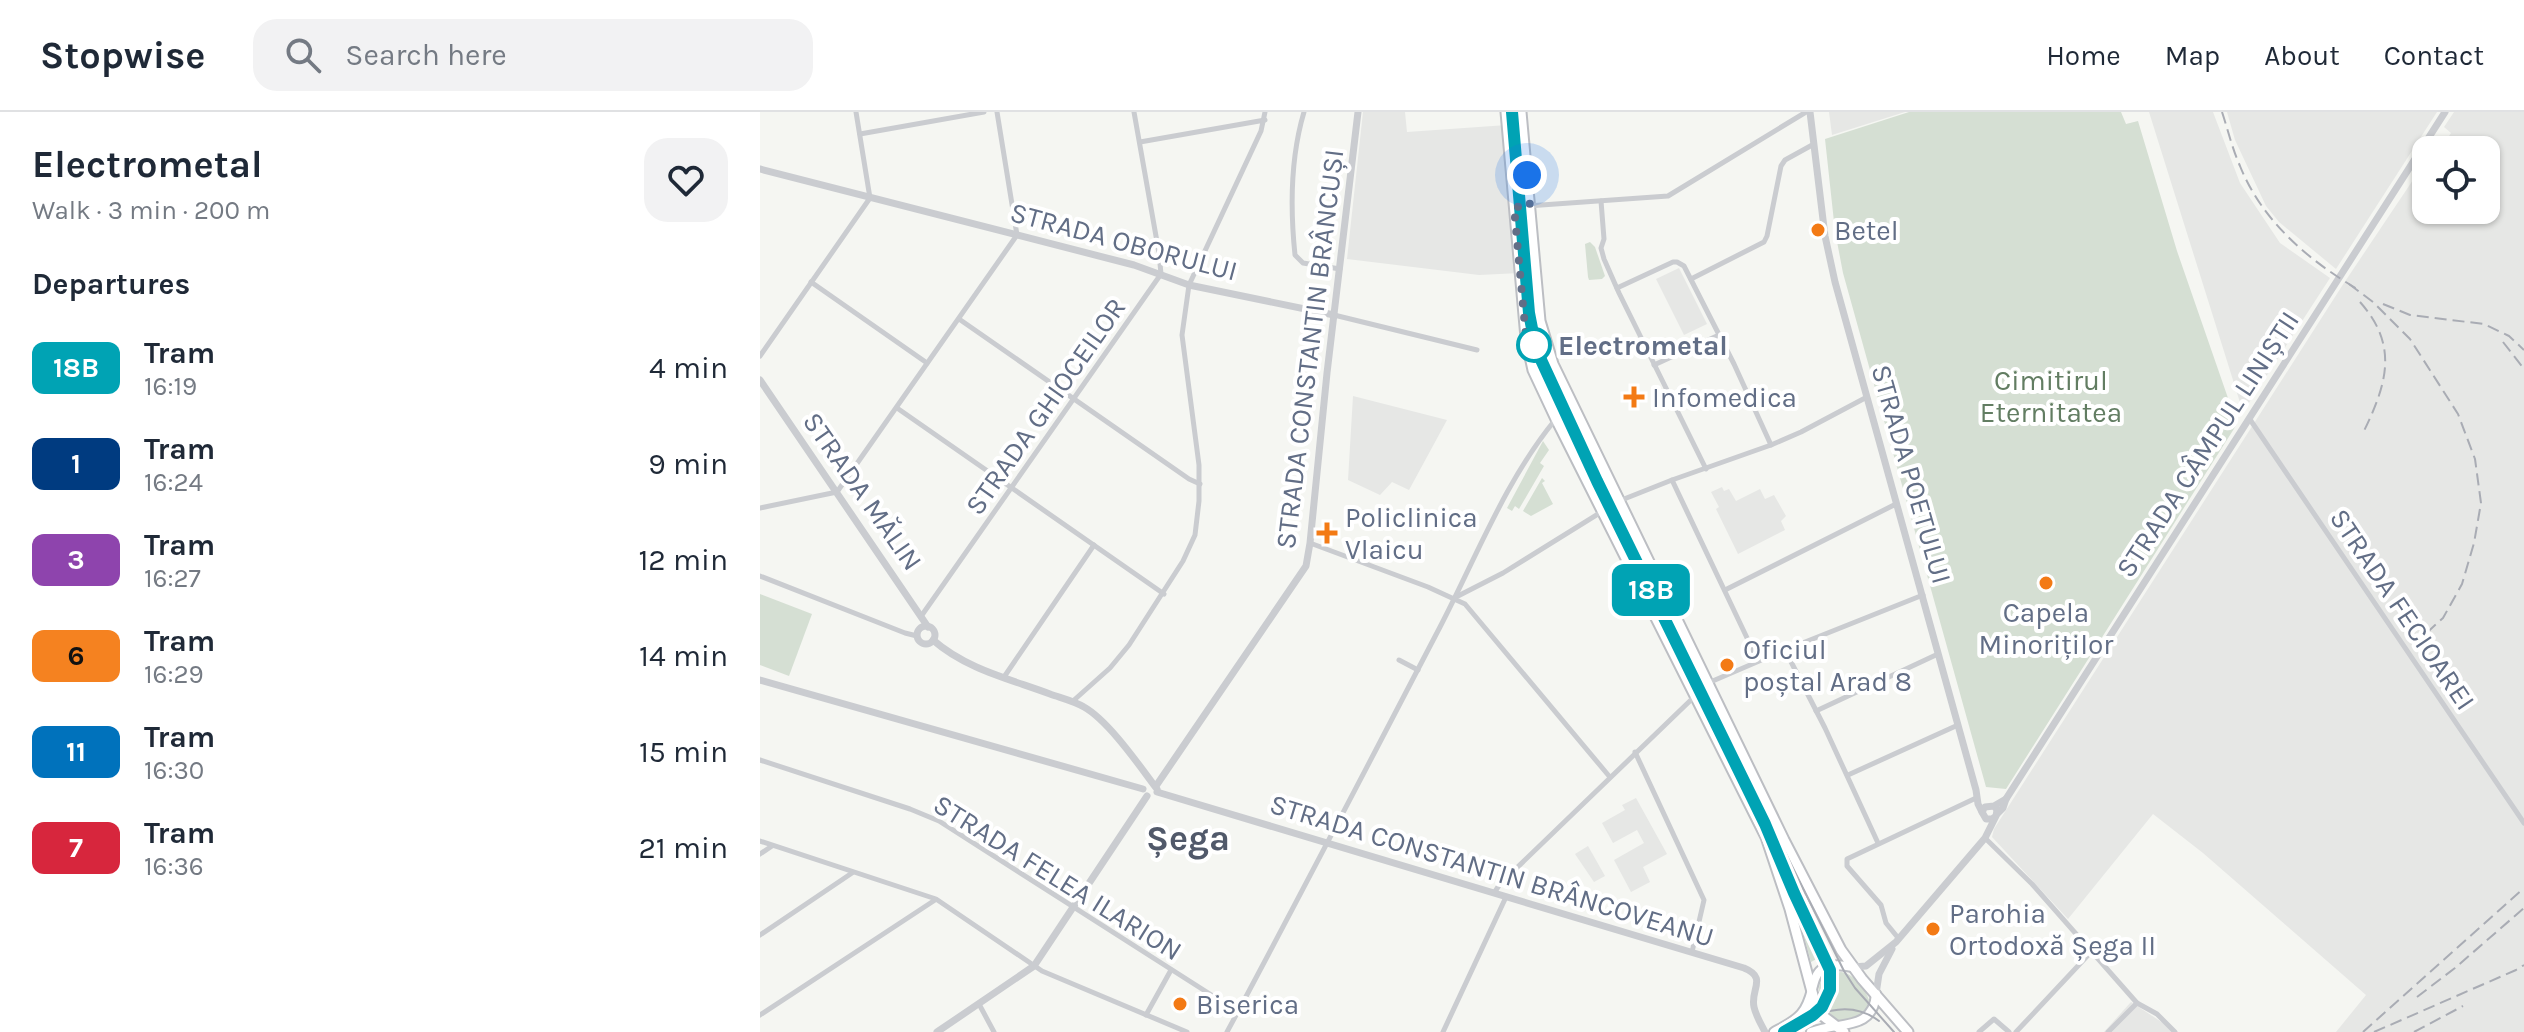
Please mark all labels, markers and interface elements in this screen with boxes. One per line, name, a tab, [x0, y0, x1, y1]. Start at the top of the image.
search box	[253, 19, 813, 91]
text: Stopwise	[40, 33, 205, 78]
icon: search	[281, 33, 325, 77]
text: Search here	[345, 37, 507, 73]
text: Home	[2046, 39, 2121, 72]
text: Map	[2165, 39, 2220, 72]
text: About	[2264, 39, 2340, 72]
text: Contact	[2384, 39, 2484, 72]
map controls	[2412, 136, 2500, 224]
button: locate	[2412, 136, 2500, 224]
button: heart	[644, 138, 728, 222]
text: Electrometal	[32, 142, 263, 187]
street label: STRADA CONSTANTIN BRÂNCUȘI	[1269, 147, 1350, 551]
your location	[1507, 155, 1547, 195]
text: Walk · 3 min · 200 m	[32, 195, 270, 226]
street label: STRADA OBORULUI	[1007, 195, 1241, 288]
place label: Betel	[1834, 214, 1899, 247]
marker: Betel	[1809, 221, 1827, 239]
text: Departures	[32, 266, 190, 302]
street label: STRADA GHIOCEILOR	[958, 292, 1133, 521]
street label: STRADA CÂMPUL LINIȘTII	[2109, 305, 2306, 583]
marker: Electrometal	[1517, 328, 1551, 362]
place label: Electrometal	[1558, 329, 1728, 362]
text: Tram	[144, 335, 215, 371]
text: 4 min	[649, 350, 728, 386]
text: 18B	[53, 351, 99, 384]
street label: STRADA POETULUI	[1864, 361, 1959, 587]
park label: Cimitirul Eternitatea	[1980, 364, 2122, 429]
text: 16:19	[144, 371, 197, 402]
place label: Infomedica	[1652, 381, 1797, 414]
marker: Infomedica	[1623, 386, 1645, 408]
street label: STRADA MĂLIN	[796, 406, 929, 577]
text: Tram	[144, 431, 215, 467]
text: 9 min	[648, 446, 728, 482]
text: 1	[71, 447, 81, 480]
text: 16:24	[144, 467, 203, 498]
place label: Policlinica Vlaicu	[1345, 501, 1478, 566]
street label: STRADA FECIOAREI	[2323, 502, 2482, 716]
marker: Policlinica Vlaicu	[1316, 522, 1338, 544]
text: Tram	[144, 527, 215, 563]
text: 12 min	[638, 542, 728, 578]
text: 3	[67, 543, 85, 576]
text: 16:27	[144, 563, 201, 594]
line badge: 18B	[1605, 564, 1697, 616]
text: 18B	[1628, 573, 1674, 606]
marker: Capela Minoriților	[2037, 574, 2055, 592]
place label: Capela Minoriților	[1979, 596, 2114, 661]
text: Tram	[144, 623, 215, 659]
place label: Oficiul poștal Arad 8	[1743, 633, 1912, 698]
text: 14 min	[639, 638, 728, 674]
text: 6	[68, 639, 85, 672]
marker: Oficiul poștal Arad 8	[1718, 656, 1736, 674]
text: 16:29	[144, 659, 204, 690]
text: Tram	[144, 719, 215, 755]
text: 15 min	[639, 734, 728, 770]
text: 11	[66, 735, 86, 768]
text: 16:30	[144, 755, 204, 786]
street label: STRADA FELEA ILARION	[927, 787, 1188, 967]
street label: STRADA CONSTANTIN BRÂNCOVEANU	[1266, 787, 1718, 954]
text: Tram	[144, 815, 215, 851]
district label: Șega	[1146, 817, 1230, 860]
text: 21 min	[638, 830, 728, 866]
text: 7	[69, 831, 83, 864]
text: 16:36	[144, 851, 204, 882]
place label: Parohia Ortodoxă Șega II	[1949, 897, 2156, 962]
marker: Parohia Ortodoxă Șega II	[1924, 920, 1942, 938]
place label: Biserica	[1196, 988, 1299, 1021]
marker: Biserica	[1171, 995, 1189, 1013]

